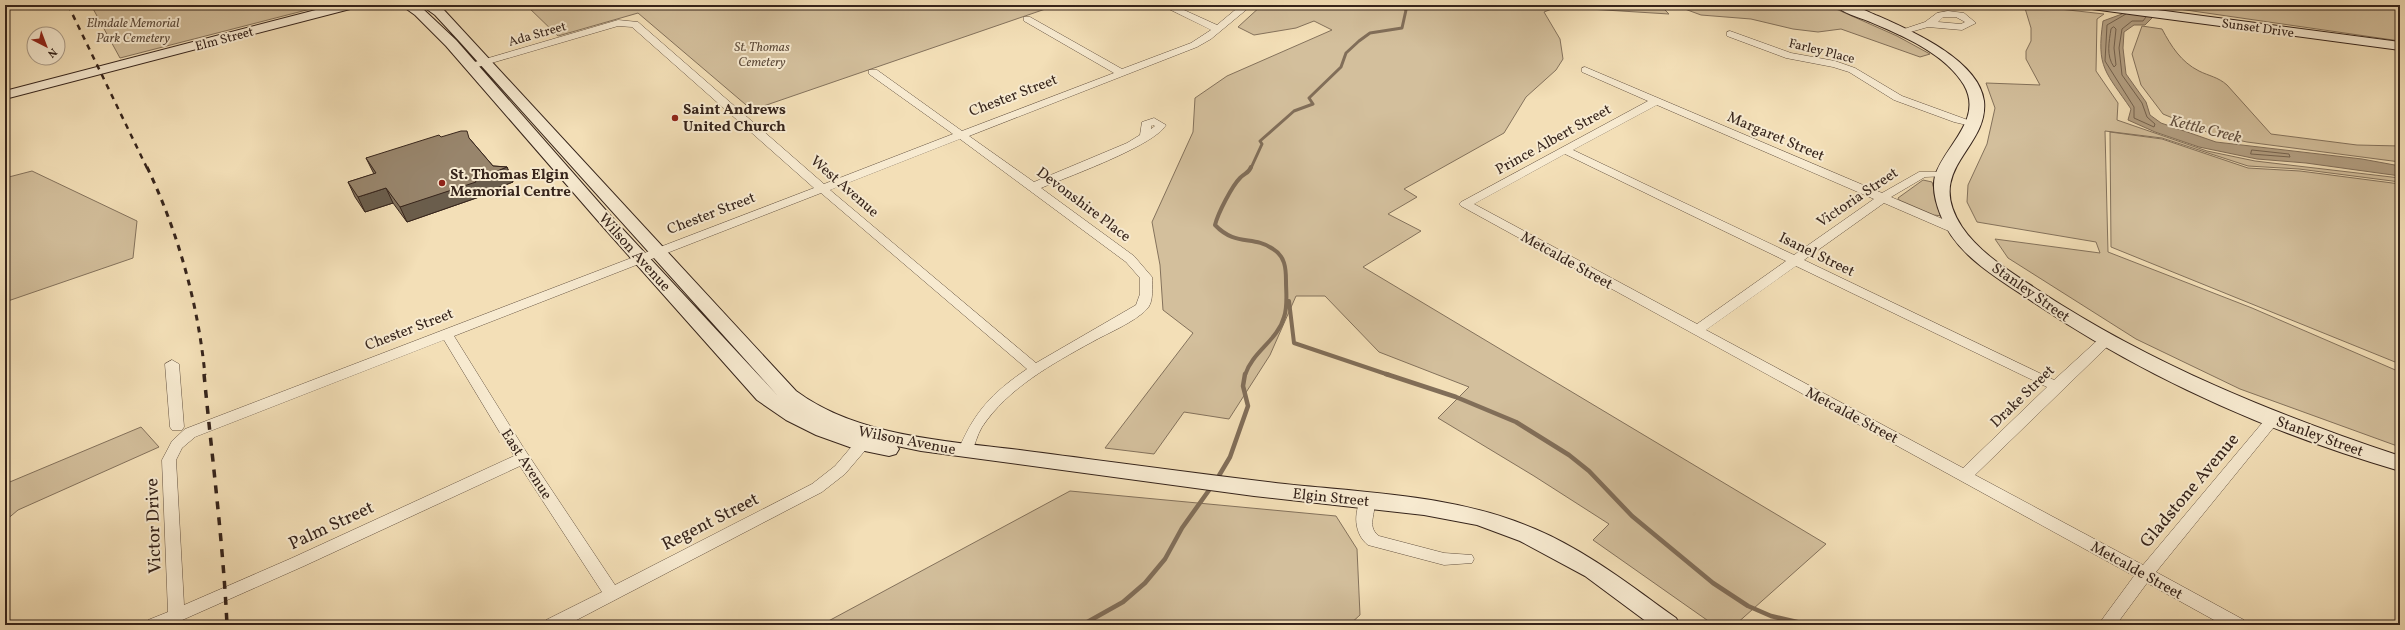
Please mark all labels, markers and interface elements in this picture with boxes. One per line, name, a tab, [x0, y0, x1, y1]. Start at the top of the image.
park label: Elmdale Memorial Park Cemetery	[87, 15, 180, 48]
street label: Sunset Drive	[2220, 15, 2295, 43]
street label: Ada Street	[507, 18, 569, 52]
street label: Elm Street	[193, 23, 256, 56]
north arrow	[26, 26, 66, 66]
street label: Farley Place	[1787, 35, 1857, 69]
park label: St. Thomas Cemetery	[734, 39, 790, 72]
text: N	[44, 44, 60, 61]
street label: Chester Street	[966, 70, 1061, 123]
place label: Saint Andrews United Church	[683, 100, 786, 138]
street label: Prince Albert Street	[1492, 100, 1615, 181]
street label: Margaret Street	[1724, 107, 1827, 167]
water label: Kettle Creek	[2167, 110, 2244, 150]
marker: Saint Andrews United Church	[670, 113, 680, 123]
street label: West Avenue	[805, 151, 883, 223]
street label: Devonshire Place	[1032, 163, 1135, 248]
street label: Victoria Street	[1813, 163, 1903, 233]
place label: St. Thomas Elgin Memorial Centre	[450, 165, 571, 203]
marker: St. Thomas Elgin Memorial Centre	[437, 178, 447, 188]
street label: Chester Street	[664, 188, 759, 241]
street label: Wilson Avenue	[593, 209, 675, 297]
street label: Metcalde Street	[1516, 227, 1616, 295]
street label: Isanel Street	[1775, 228, 1858, 283]
street label: Stanley Street	[1987, 258, 2074, 328]
street label: Chester Street	[362, 304, 457, 357]
street label: Drake Street	[1986, 361, 2060, 433]
street label: Metcalde Street	[1801, 383, 1901, 450]
street label: Stanley Street	[2273, 412, 2366, 463]
street label: Wilson Avenue	[856, 422, 957, 461]
street label: East Avenue	[495, 425, 556, 504]
street label: Gladstone Avenue	[2135, 428, 2246, 554]
street label: Victor Drive	[140, 478, 169, 574]
street label: Elgin Street	[1291, 484, 1370, 513]
street label: Regent Street	[658, 487, 764, 558]
street label: Palm Street	[285, 496, 378, 557]
street label: Metcalde Street	[2086, 537, 2186, 605]

